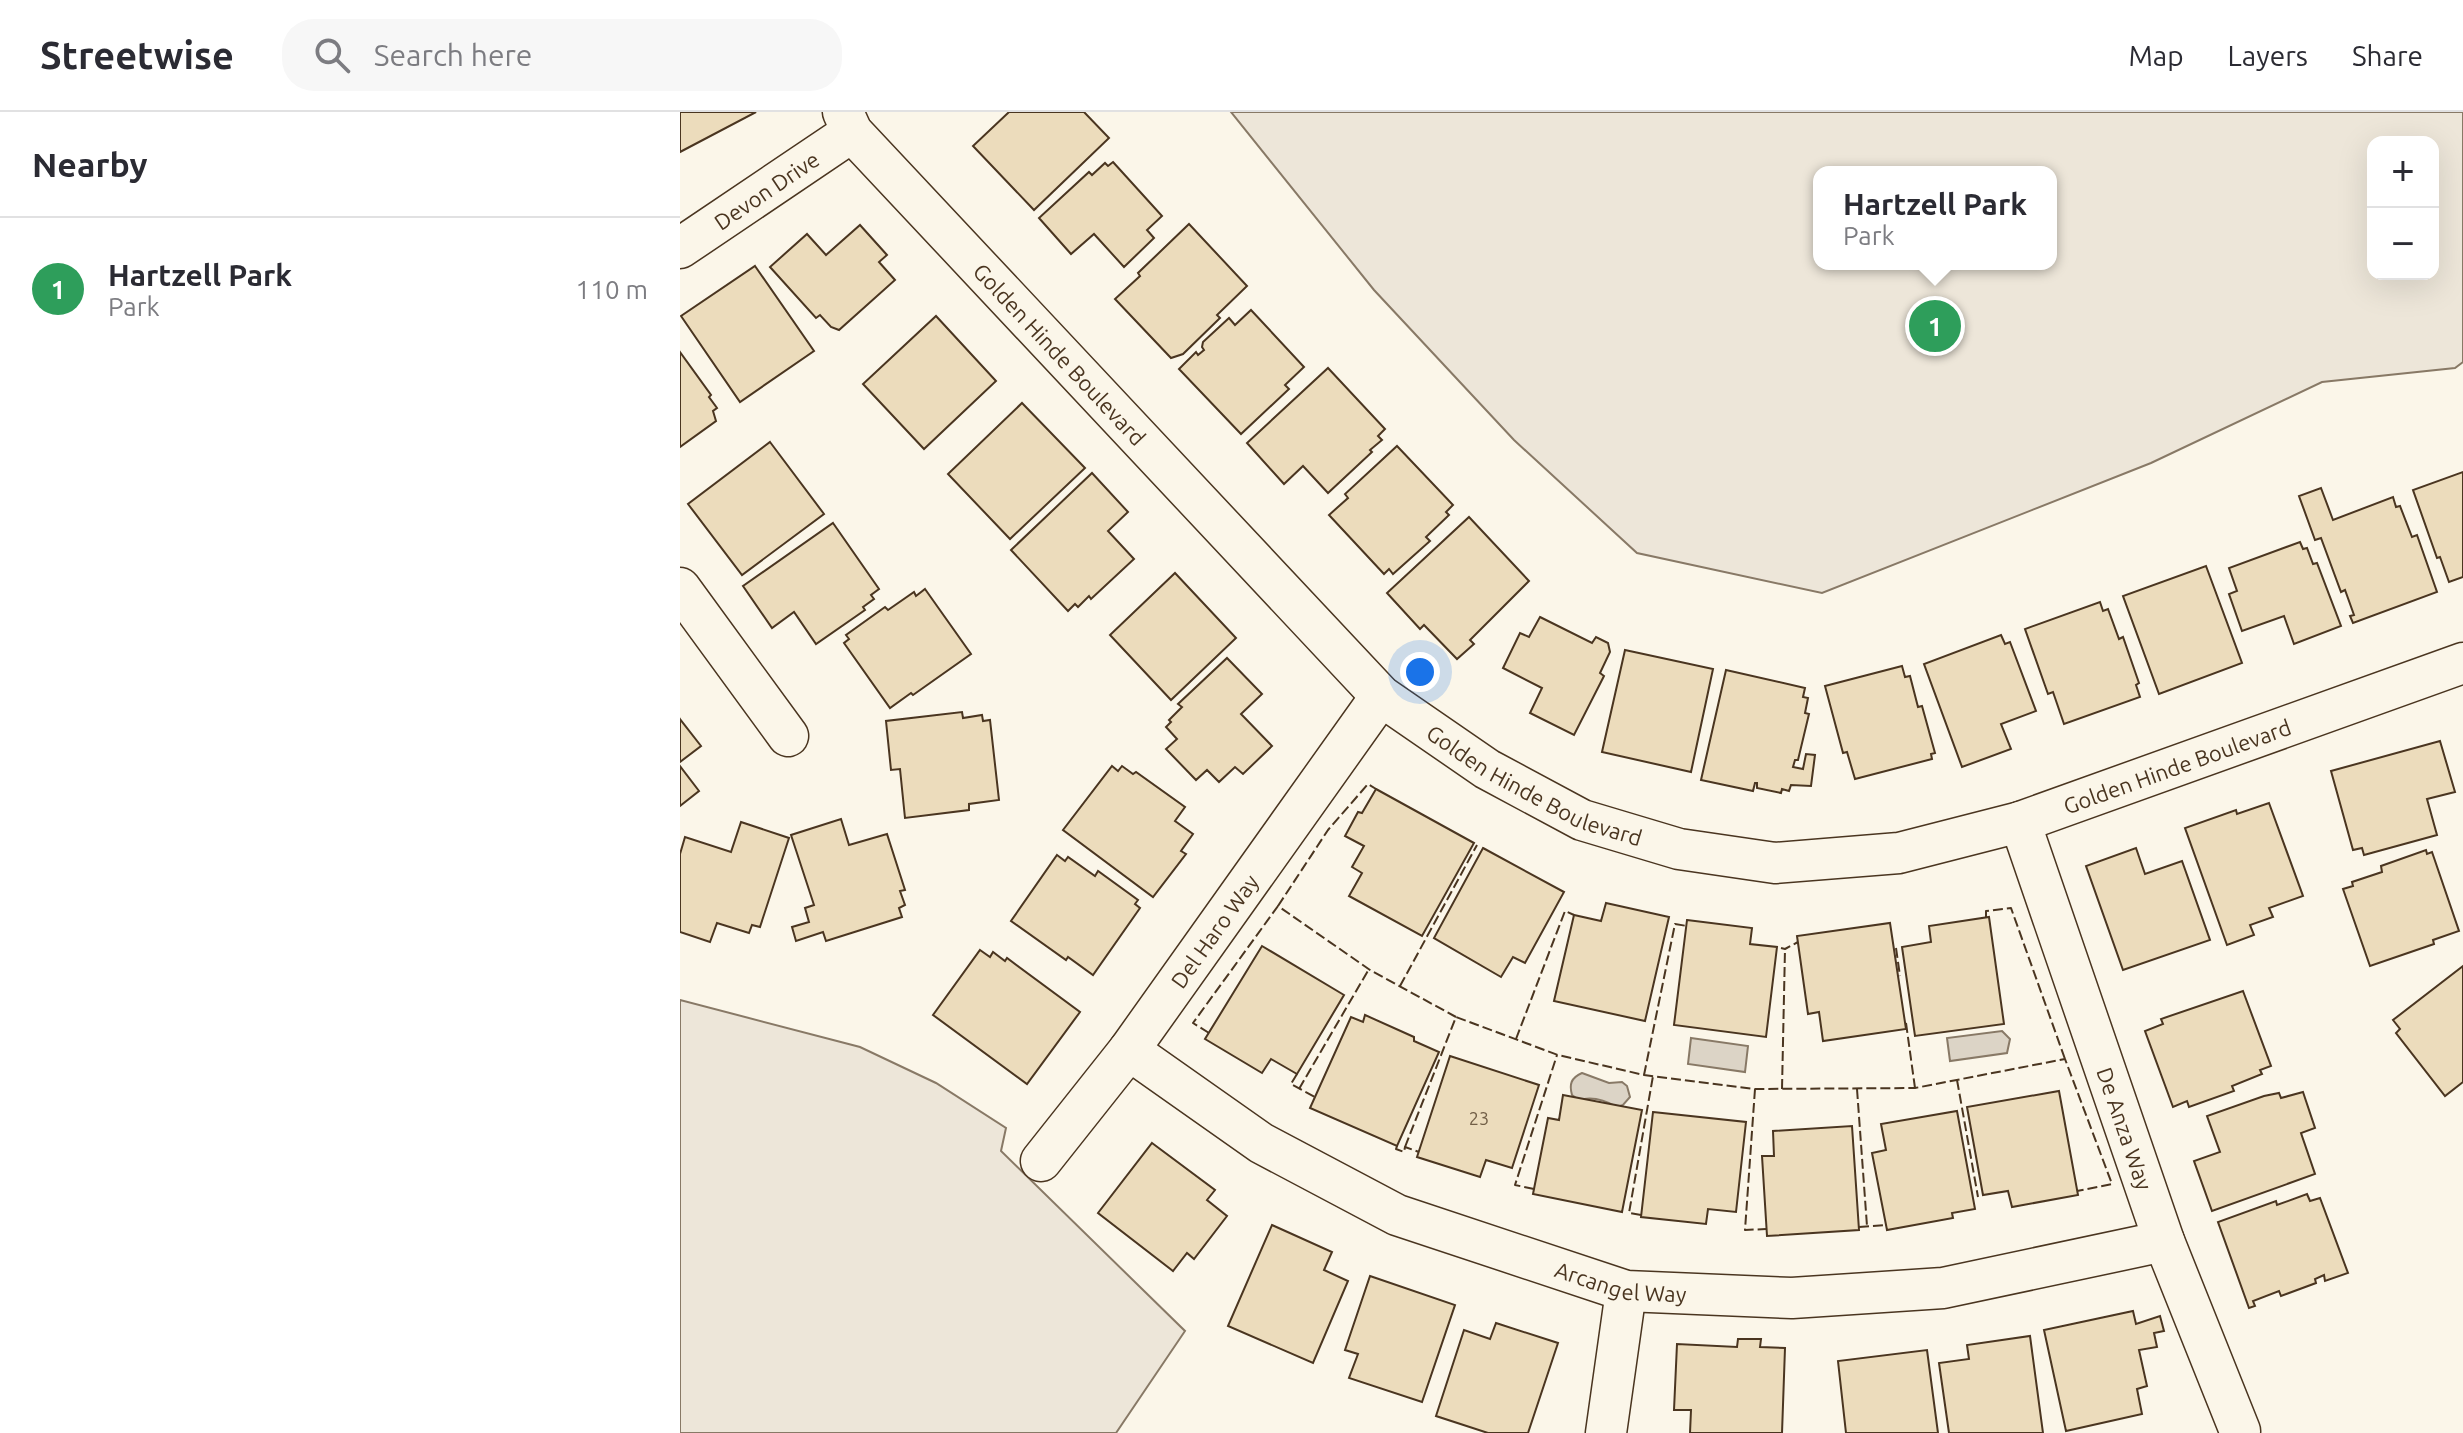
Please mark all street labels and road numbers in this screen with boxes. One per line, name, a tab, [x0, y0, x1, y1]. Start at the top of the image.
street label: Devon Drive	[709, 146, 823, 234]
street label: Golden Hinde Boulevard	[969, 258, 1151, 450]
street label: Golden Hinde Boulevard	[2060, 713, 2294, 818]
street label: Golden Hinde Boulevard	[1422, 719, 1645, 850]
street label: Del Haro Way	[1165, 869, 1263, 992]
street label: De Anza Way	[2093, 1064, 2158, 1193]
street label: Arcangel Way	[1552, 1256, 1687, 1306]

